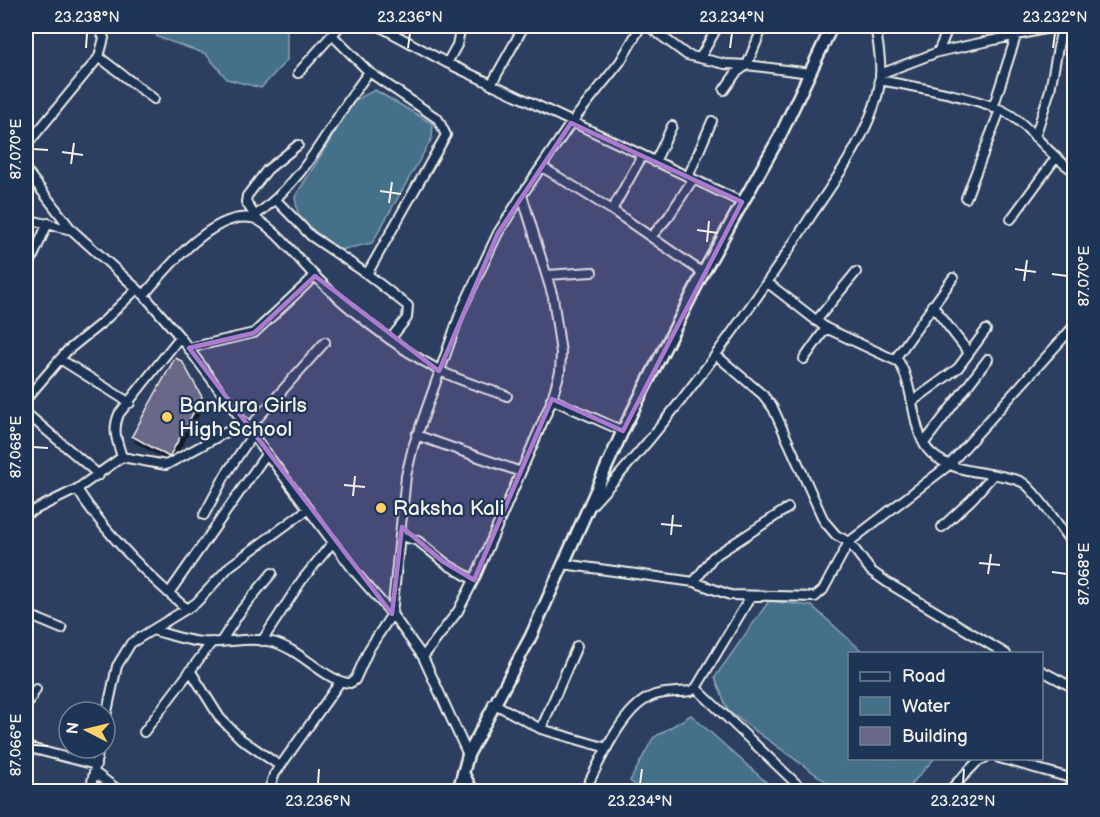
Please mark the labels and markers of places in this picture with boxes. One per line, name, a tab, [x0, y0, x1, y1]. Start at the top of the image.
place label: Bankura Girls High School	[179, 393, 307, 442]
marker: Bankura Girls High School	[160, 410, 174, 424]
place label: Raksha Kali	[393, 496, 504, 521]
marker: Raksha Kali	[374, 501, 388, 515]

